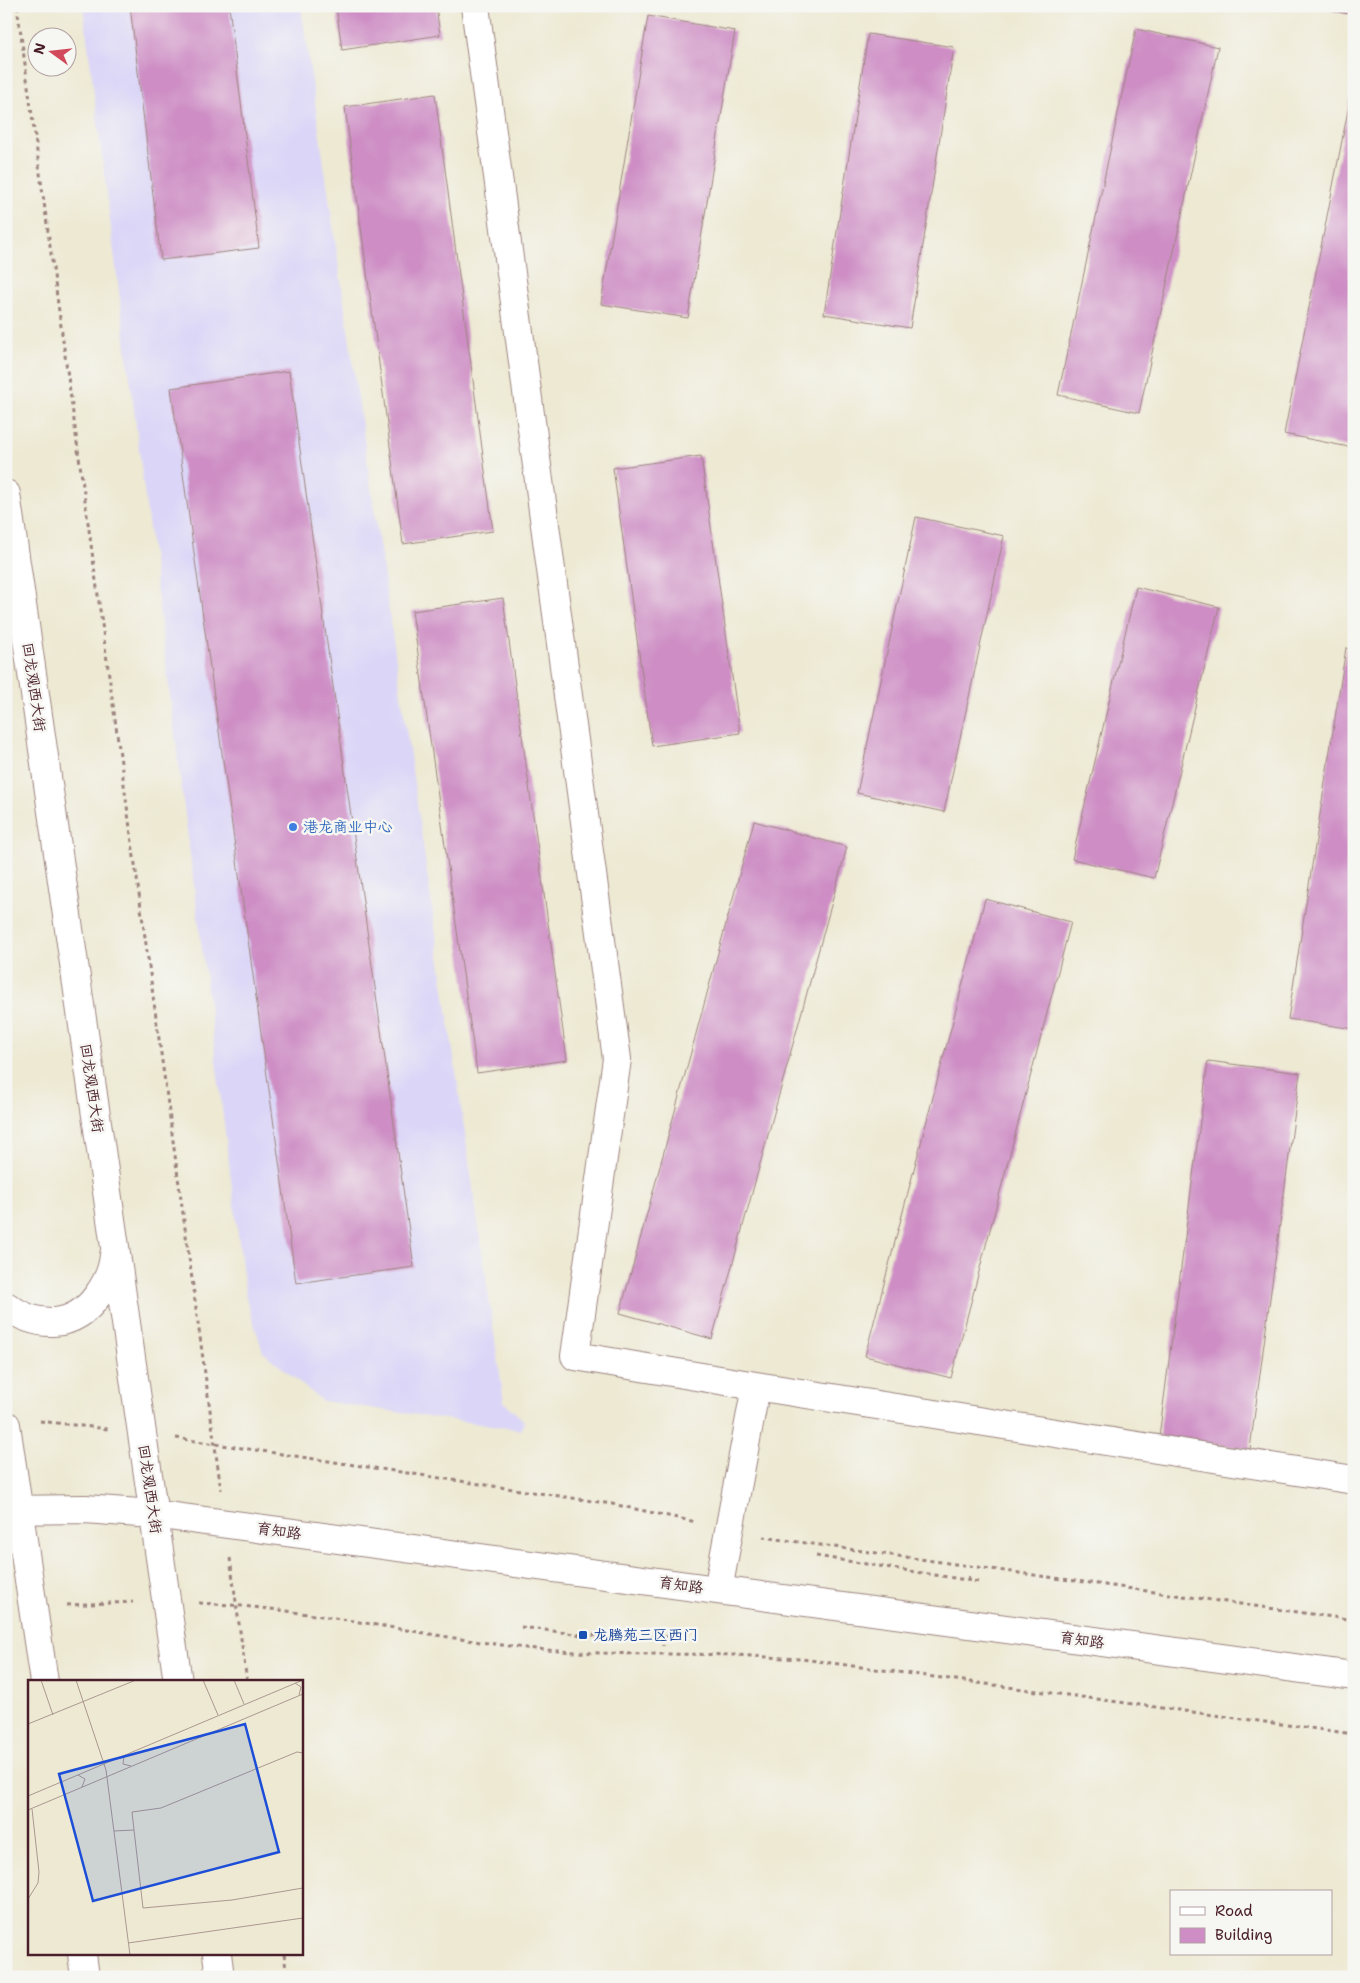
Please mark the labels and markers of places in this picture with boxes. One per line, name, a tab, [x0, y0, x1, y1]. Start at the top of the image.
place label: 港龙商业中心	[303, 817, 393, 837]
marker: 港龙商业中心	[287, 821, 299, 833]
place label: 龙腾苑三区西门	[593, 1625, 698, 1645]
marker: 龙腾苑三区西门	[577, 1629, 589, 1641]

